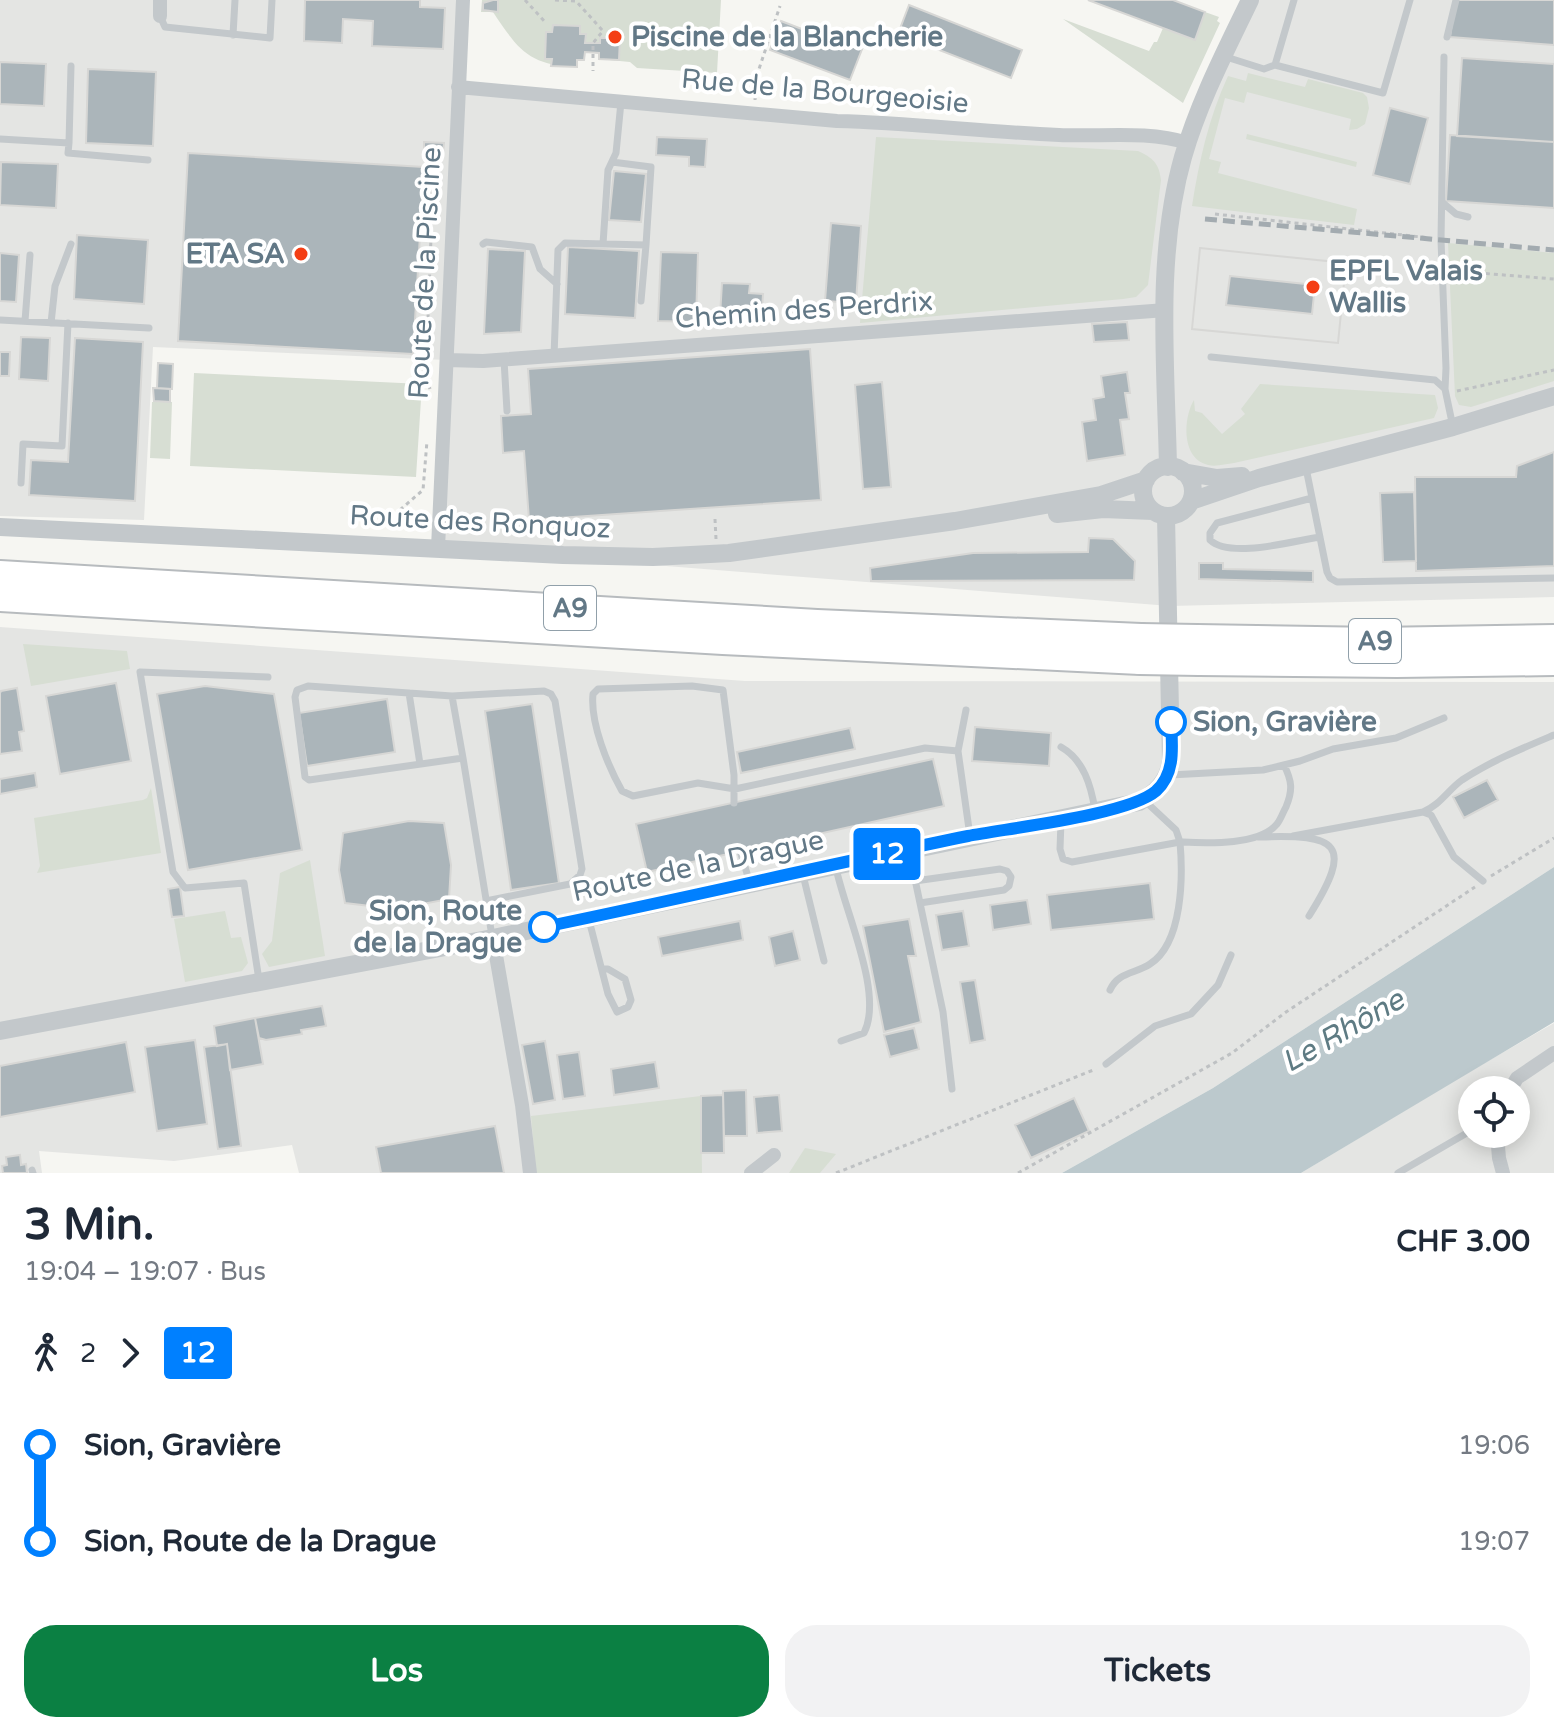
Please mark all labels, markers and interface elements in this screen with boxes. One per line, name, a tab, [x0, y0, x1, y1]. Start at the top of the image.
place label: Piscine de la Blancherie	[631, 20, 943, 54]
marker: Piscine de la Blancherie	[606, 28, 624, 46]
street label: Rue de la Bourgeoisie	[680, 61, 970, 121]
street label: Route de la Piscine	[401, 146, 449, 400]
place label: ETA SA	[186, 237, 285, 271]
marker: ETA SA	[292, 245, 310, 263]
place label: EPFL Valais Wallis	[1329, 254, 1483, 320]
marker: EPFL Valais Wallis	[1304, 278, 1322, 296]
street label: Chemin des Perdrix	[674, 284, 934, 336]
street label: Route des Ronquoz	[349, 498, 611, 546]
road number: A9	[544, 586, 596, 630]
road number: A9	[1349, 619, 1401, 663]
place label: Sion, Gravière	[1193, 705, 1377, 739]
marker: Sion, Gravière	[1156, 707, 1186, 737]
street label: Route de la Drague	[569, 823, 827, 909]
line badge: 12	[851, 828, 923, 880]
text: 12	[869, 837, 905, 871]
place label: Sion, Route de la Drague	[353, 894, 522, 960]
marker: Sion, Route de la Drague	[529, 912, 559, 942]
water label: Le Rhône	[1275, 980, 1413, 1081]
map controls	[1458, 1076, 1530, 1148]
button: locate	[1458, 1076, 1530, 1148]
text: 3 Min.	[24, 1199, 154, 1252]
text: CHF 3.00	[1396, 1223, 1530, 1260]
text: 19:04 – 19:07 · Bus	[24, 1256, 266, 1287]
icon: walk	[24, 1331, 68, 1375]
icon: forward	[108, 1331, 152, 1375]
text: 12	[180, 1336, 216, 1370]
text: 2	[80, 1338, 96, 1369]
text: Sion, Gravière	[84, 1427, 281, 1464]
text: 19:06	[1458, 1430, 1530, 1461]
text: Sion, Route de la Drague	[84, 1523, 436, 1560]
text: 19:07	[1458, 1526, 1530, 1557]
button: Los	[24, 1625, 769, 1717]
button: Tickets	[785, 1625, 1530, 1717]

